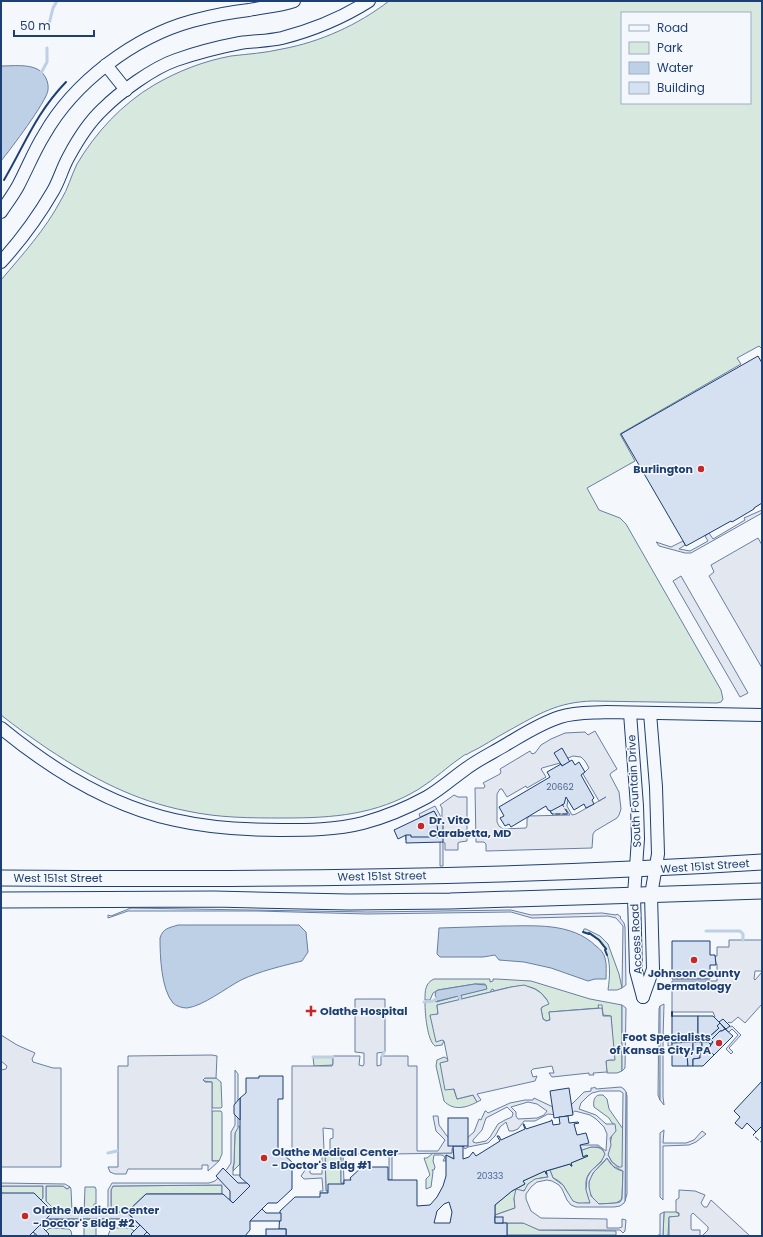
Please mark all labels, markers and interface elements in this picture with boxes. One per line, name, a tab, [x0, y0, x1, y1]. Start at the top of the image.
scale bar	[14, 12, 94, 38]
legend	[621, 12, 751, 104]
text: 50 m	[20, 17, 51, 34]
text: Road	[657, 19, 688, 36]
text: Park	[657, 39, 684, 56]
text: Water	[657, 59, 694, 76]
text: Building	[657, 79, 705, 96]
place label: Burlington	[633, 461, 693, 477]
marker: Burlington	[696, 464, 706, 474]
street label: South Fountain Drive	[623, 734, 645, 848]
house number: 20662	[546, 781, 574, 793]
place label: Dr. Vito Carabetta, MD	[429, 812, 511, 841]
marker: Dr. Vito Carabetta, MD	[416, 821, 426, 831]
street label: West 151st Street	[660, 855, 750, 877]
street label: West 151st Street	[337, 867, 427, 885]
street label: West 151st Street	[13, 870, 103, 886]
street label: Access Road	[626, 903, 646, 975]
marker: Johnson County Dermatology	[689, 955, 699, 965]
place label: Johnson County Dermatology	[648, 965, 740, 994]
place label: Olathe Hospital	[320, 1003, 407, 1019]
marker: Olathe Hospital	[305, 1005, 317, 1017]
place label: Foot Specialists of Kansas City, PA	[610, 1029, 711, 1058]
marker: Foot Specialists of Kansas City, PA	[714, 1038, 724, 1048]
place label: Olathe Medical Center - Doctor's Bldg #1	[272, 1144, 398, 1173]
marker: Olathe Medical Center - Doctor's Bldg #1	[259, 1153, 269, 1163]
house number: 20333	[477, 1170, 503, 1182]
place label: Olathe Medical Center - Doctor's Bldg #2	[33, 1202, 159, 1231]
marker: Olathe Medical Center - Doctor's Bldg #2	[20, 1211, 30, 1221]

